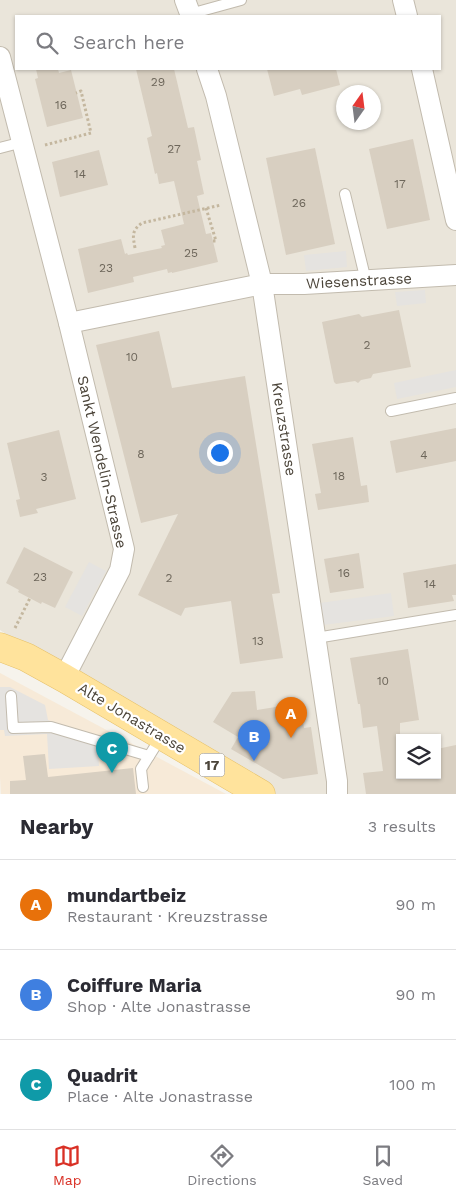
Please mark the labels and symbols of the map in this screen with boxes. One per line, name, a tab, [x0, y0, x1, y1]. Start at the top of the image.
house number: 29	[151, 75, 165, 89]
north arrow	[336, 85, 381, 130]
house number: 16	[55, 98, 67, 112]
house number: 27	[167, 142, 181, 156]
house number: 14	[74, 167, 86, 181]
house number: 17	[394, 177, 406, 191]
house number: 26	[292, 196, 306, 210]
house number: 25	[184, 246, 198, 260]
house number: 23	[99, 261, 113, 275]
street label: Wiesenstrasse	[306, 269, 412, 293]
house number: 2	[364, 338, 371, 352]
house number: 10	[126, 350, 138, 364]
street label: Sankt Wendelin-Strasse	[73, 374, 131, 550]
street label: Kreuzstrasse	[268, 381, 300, 477]
your location	[207, 440, 233, 466]
house number: 8	[137, 447, 145, 461]
house number: 4	[420, 448, 428, 462]
house number: 18	[333, 469, 345, 483]
house number: 3	[41, 470, 48, 484]
house number: 16	[338, 566, 350, 580]
house number: 23	[33, 570, 47, 584]
house number: 2	[166, 571, 173, 585]
house number: 14	[424, 577, 436, 591]
house number: 13	[252, 634, 264, 648]
house number: 10	[377, 674, 389, 688]
street label: Alte Jonastrasse	[75, 679, 189, 757]
pin: A	[275, 697, 307, 738]
pin: B	[238, 720, 270, 761]
pin: C	[96, 732, 128, 773]
road number: 17	[200, 754, 224, 776]

